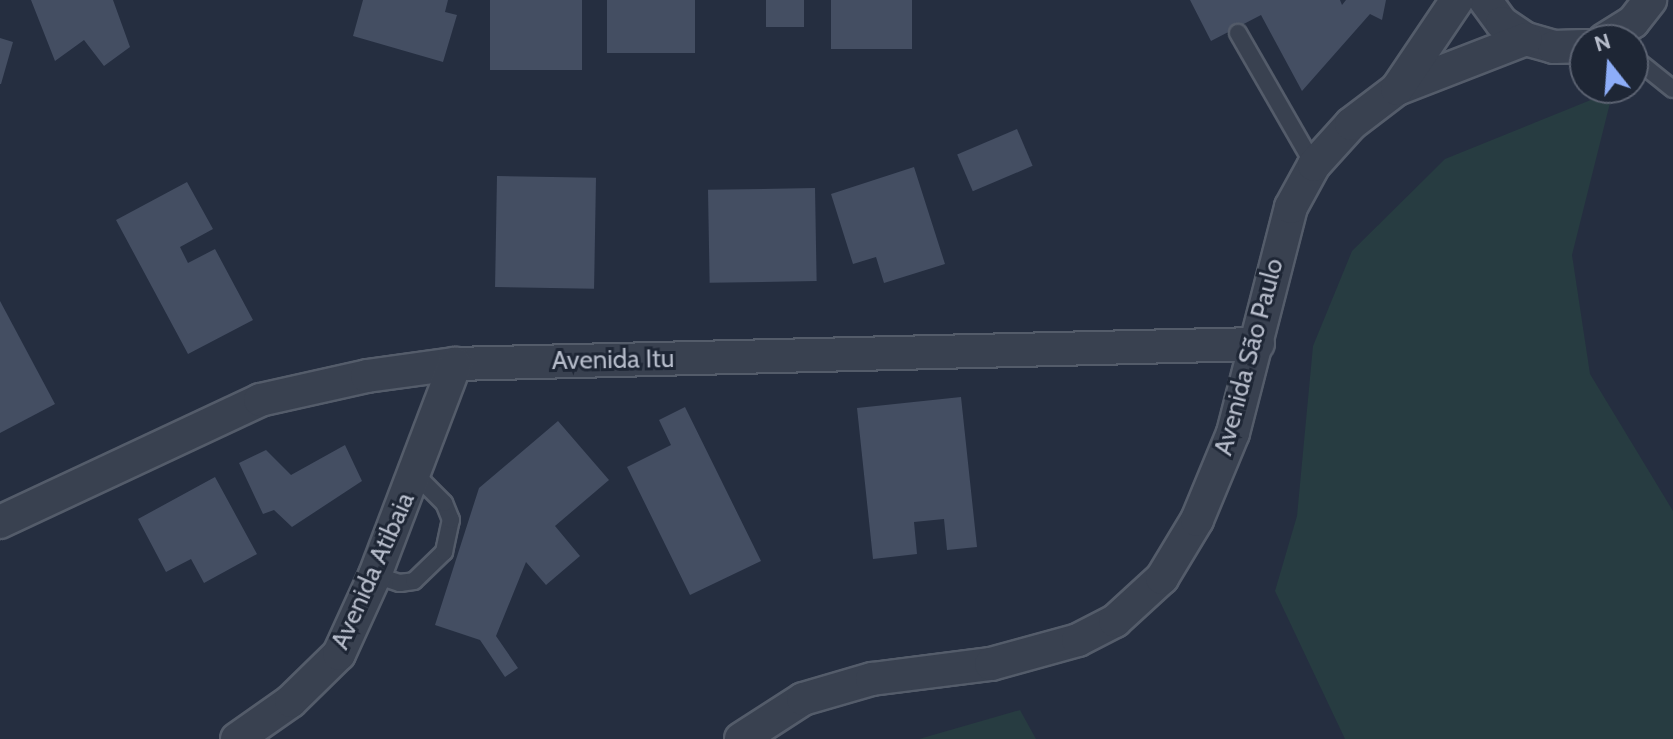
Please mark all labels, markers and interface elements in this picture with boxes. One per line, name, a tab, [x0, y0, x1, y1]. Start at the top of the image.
north arrow	[1569, 24, 1649, 104]
text: N	[1591, 27, 1614, 58]
street label: Avenida São Paulo	[1208, 255, 1290, 459]
street label: Avenida Itu	[551, 343, 675, 377]
street label: Avenida Atibaia	[325, 488, 421, 654]

